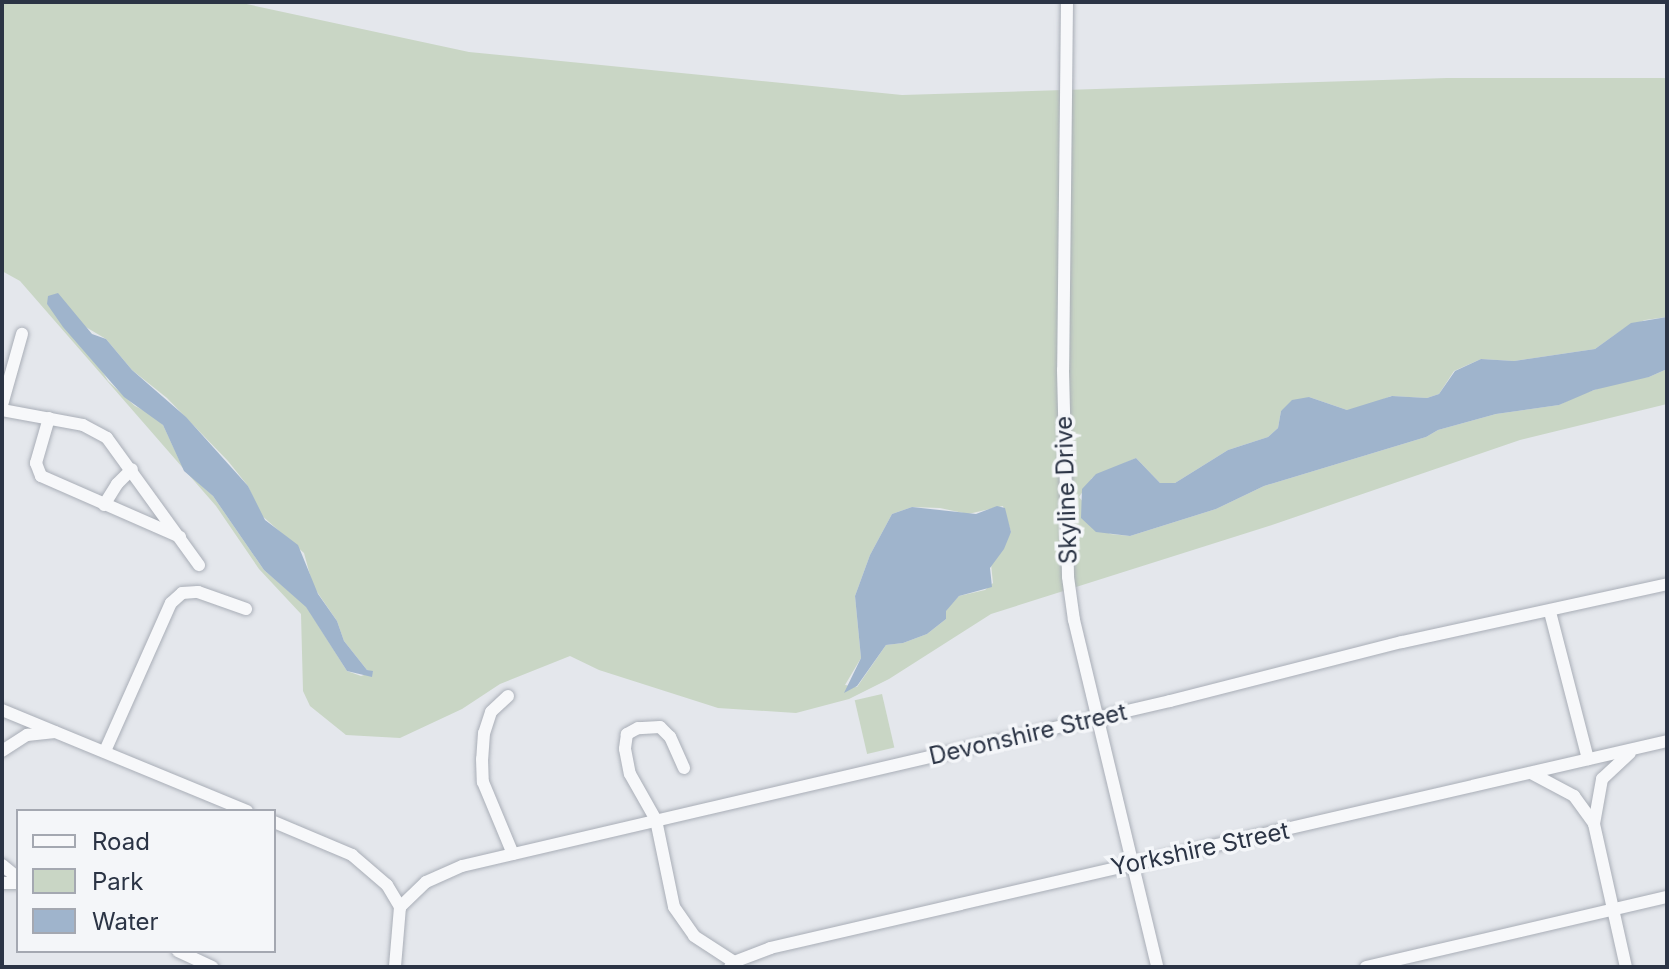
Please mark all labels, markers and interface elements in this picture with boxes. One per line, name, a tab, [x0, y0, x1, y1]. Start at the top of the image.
street label: Skyline Drive	[1049, 415, 1083, 565]
street label: Devonshire Street	[926, 697, 1130, 771]
legend	[16, 809, 276, 953]
street label: Yorkshire Street	[1108, 816, 1292, 882]
text: Road	[92, 827, 150, 856]
text: Park	[92, 867, 143, 896]
text: Water	[92, 907, 159, 936]

